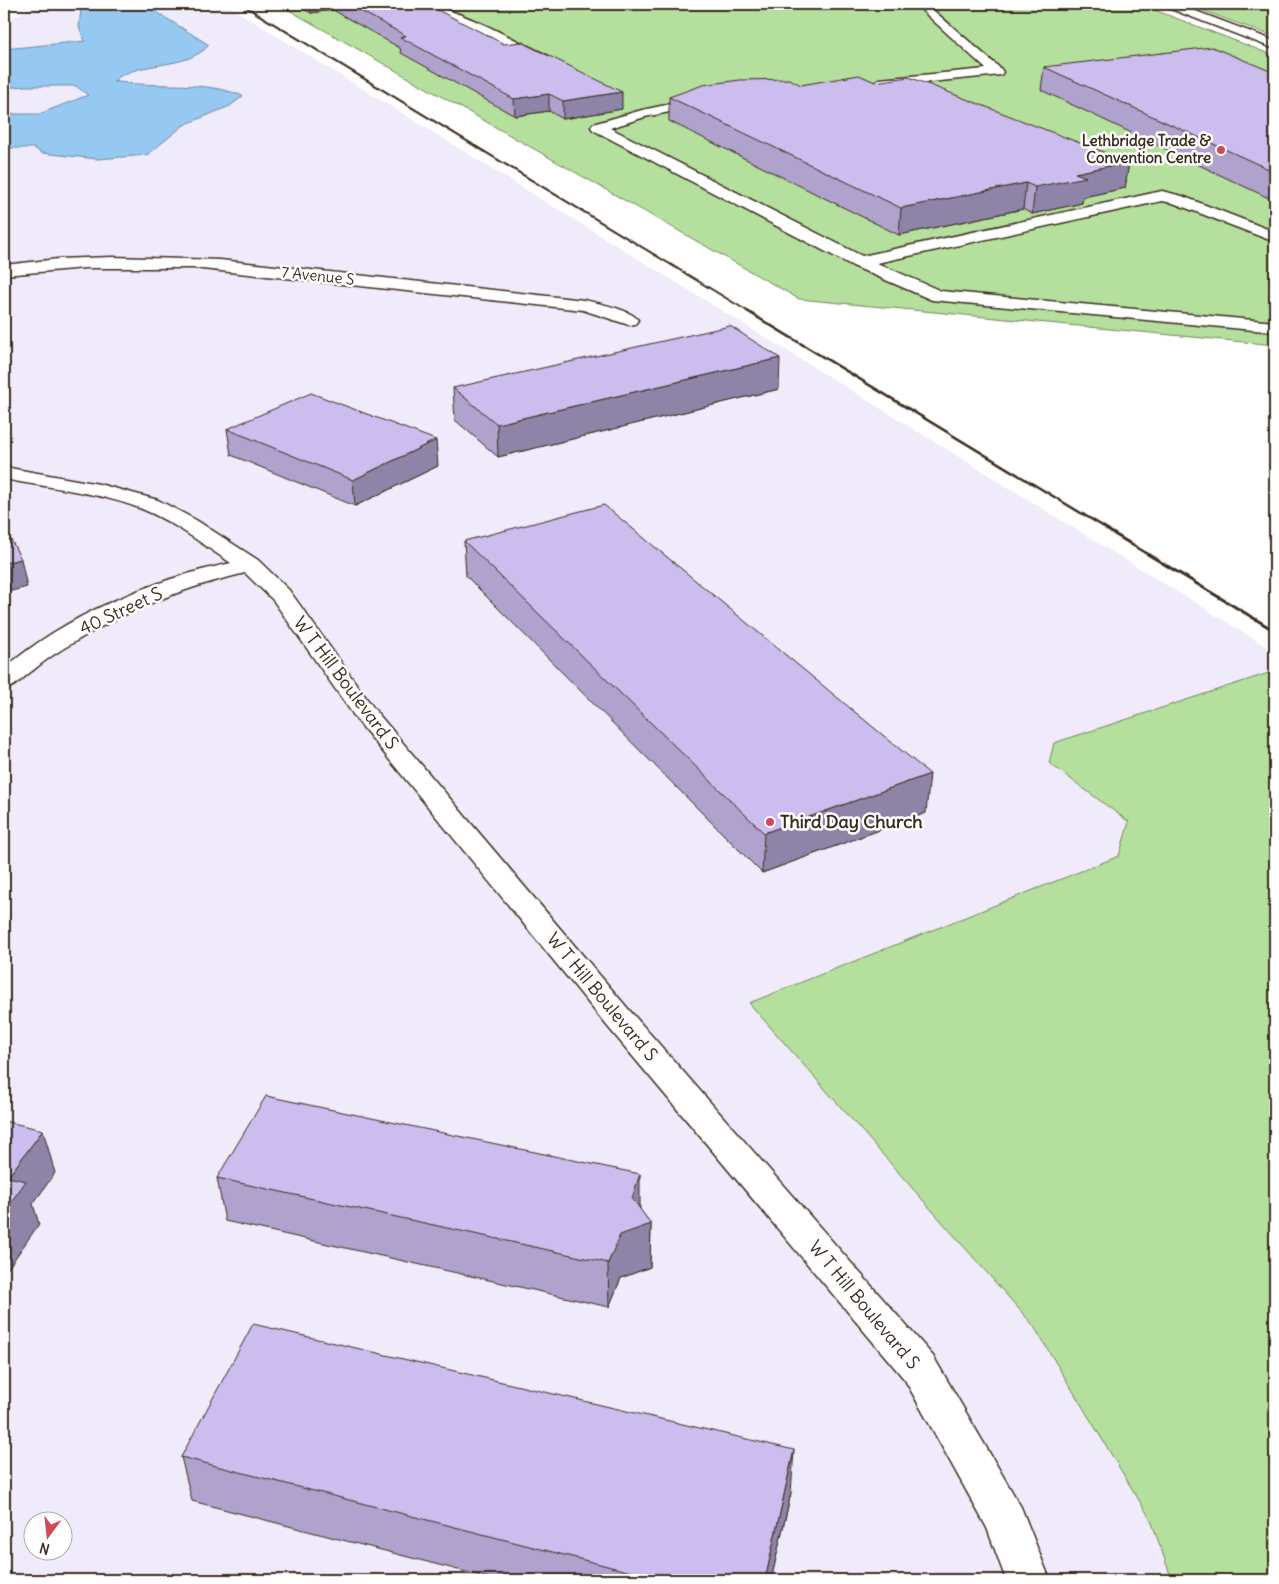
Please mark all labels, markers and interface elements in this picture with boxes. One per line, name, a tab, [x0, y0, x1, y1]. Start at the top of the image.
place label: Lethbridge Trade & Convention Centre	[1082, 131, 1212, 167]
marker: Lethbridge Trade & Convention Centre	[1215, 144, 1227, 156]
street label: 7 Avenue S	[281, 262, 355, 289]
street label: 40 Street S	[76, 581, 166, 640]
street label: W T Hill Boulevard S	[289, 612, 404, 754]
place label: Third Day Church	[780, 810, 923, 833]
marker: Third Day Church	[764, 816, 776, 828]
street label: W T Hill Boulevard S	[542, 928, 663, 1066]
street label: W T Hill Boulevard S	[804, 1236, 925, 1374]
north arrow	[22, 1512, 72, 1562]
text: N	[38, 1539, 52, 1559]

